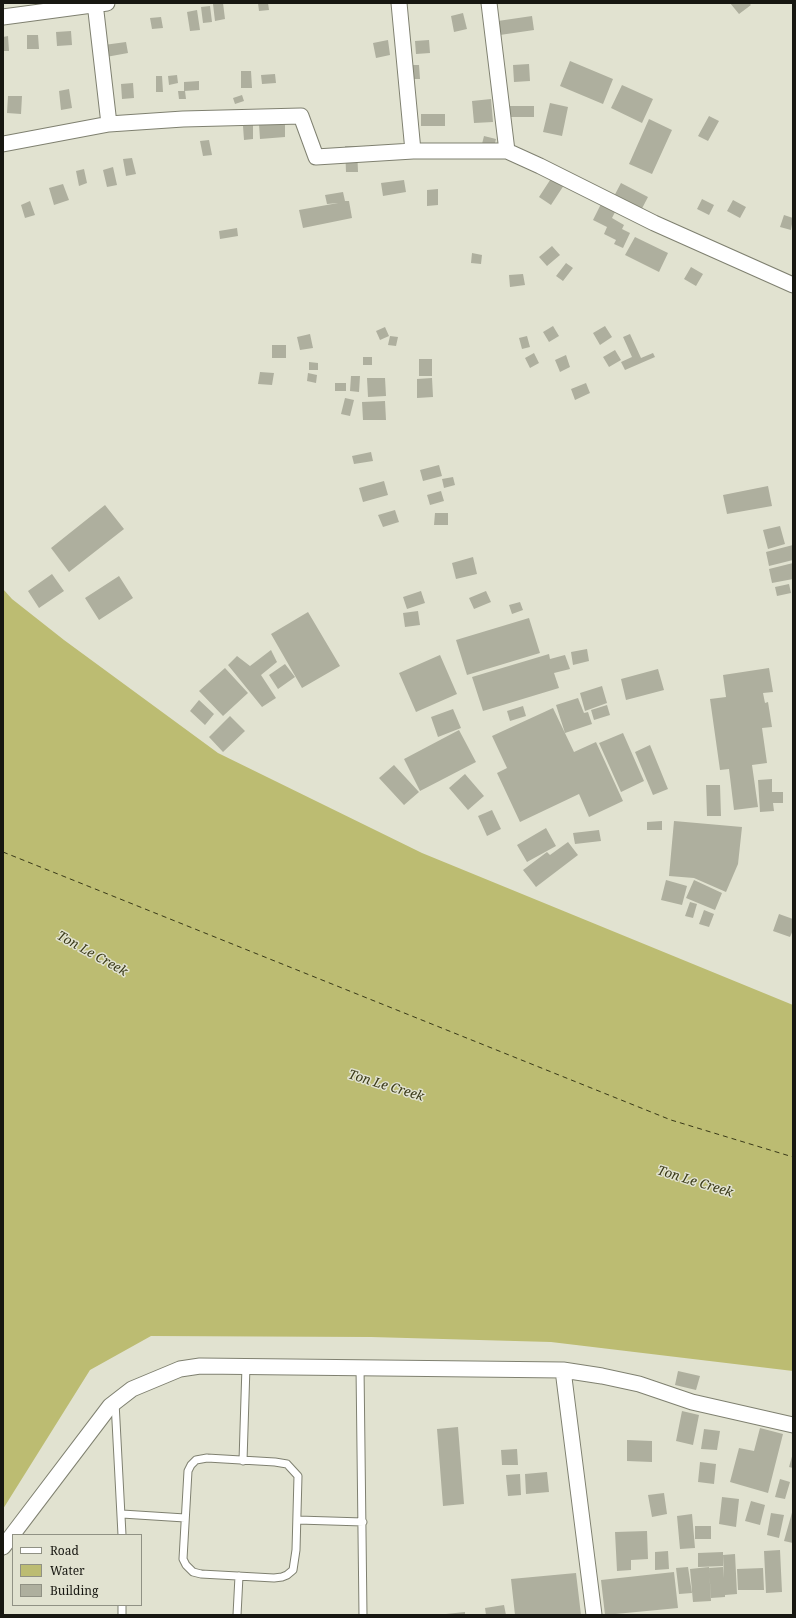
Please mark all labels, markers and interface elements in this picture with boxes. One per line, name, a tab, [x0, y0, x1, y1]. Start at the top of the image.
water label: Ton Le Creek	[54, 928, 130, 980]
water label: Ton Le Creek	[346, 1067, 426, 1105]
water label: Ton Le Creek	[655, 1163, 735, 1201]
legend	[12, 1534, 142, 1606]
text: Road	[50, 1542, 79, 1559]
text: Water	[50, 1562, 85, 1579]
text: Building	[50, 1582, 98, 1599]

